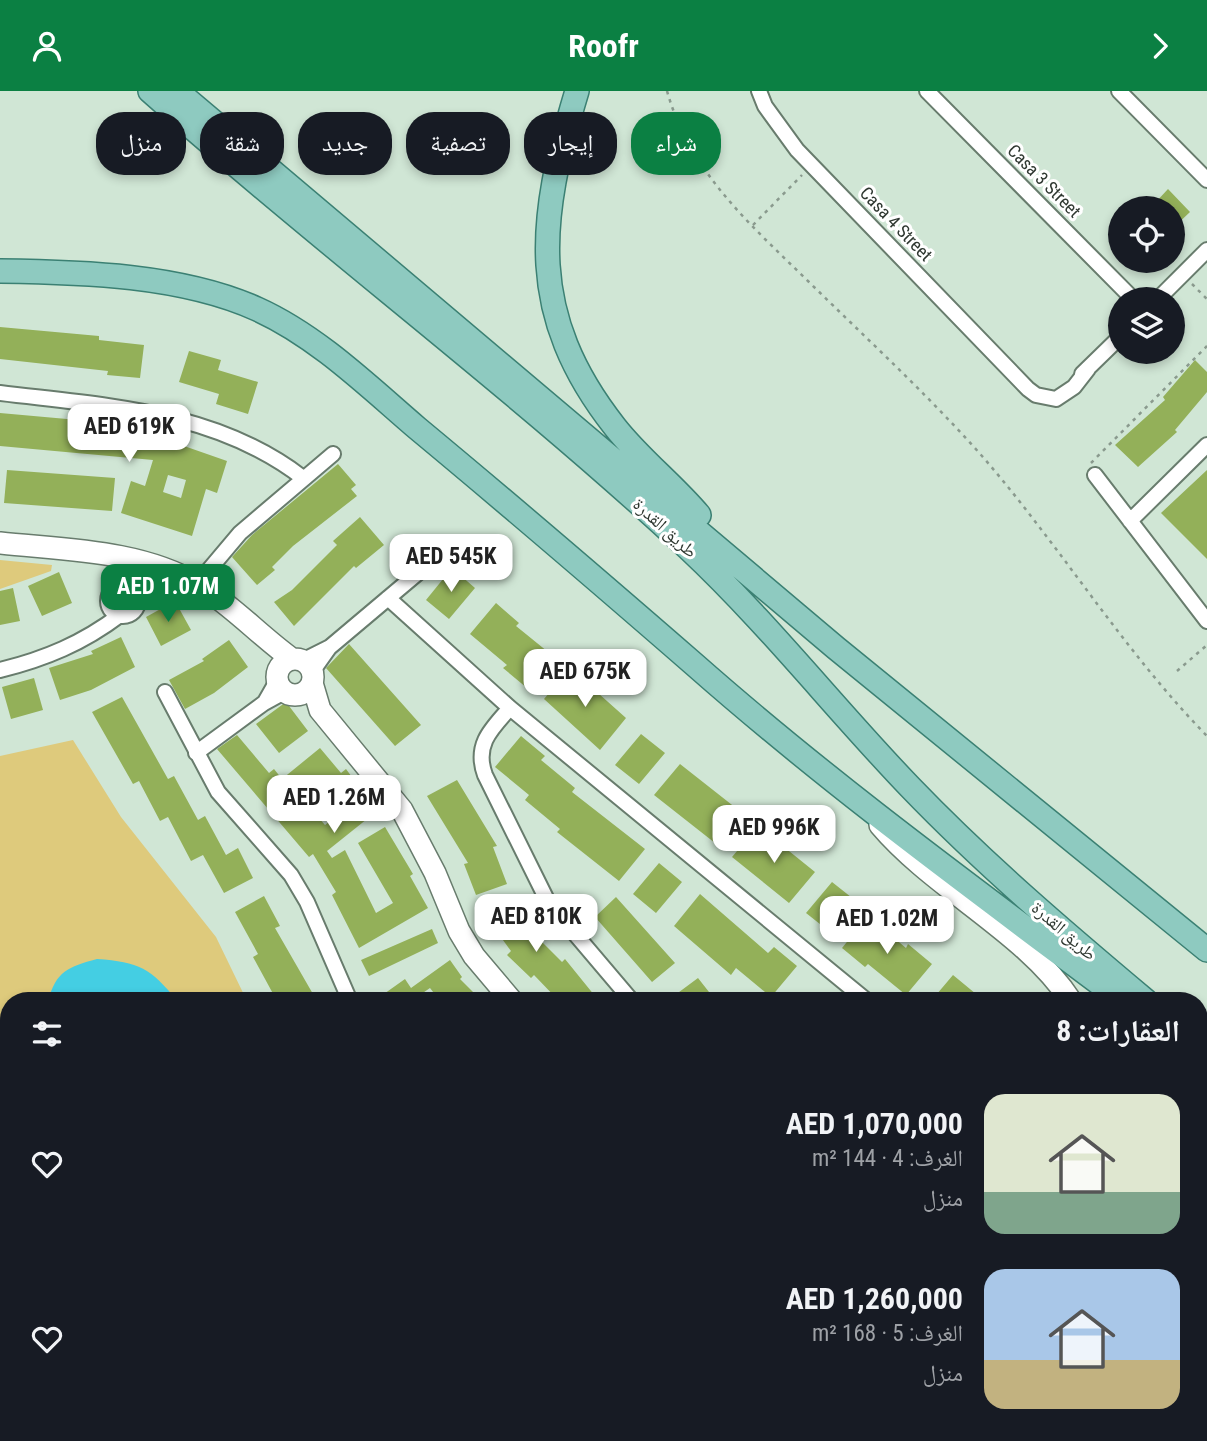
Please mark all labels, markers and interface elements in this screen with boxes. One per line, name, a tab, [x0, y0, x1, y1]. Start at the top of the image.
icon: person	[28, 27, 66, 65]
text: Roofr	[568, 27, 639, 65]
icon: forward	[1141, 27, 1179, 65]
chip: منزل	[96, 112, 186, 175]
chip: شقة	[200, 112, 284, 175]
chip: جديد	[298, 112, 392, 175]
chip: تصفية	[406, 112, 510, 175]
chip: إيجار	[524, 112, 617, 175]
chip: شراء	[631, 112, 721, 175]
street label: Casa 3 Street	[1003, 140, 1085, 222]
street label: Casa 4 Street	[856, 182, 937, 265]
map controls	[1108, 196, 1185, 364]
button: locate	[1108, 196, 1185, 273]
button: layers	[1108, 287, 1185, 364]
pin: AED 619K	[57, 405, 201, 464]
text: AED 619K	[84, 413, 174, 440]
street label: طريق القدرة	[628, 493, 702, 563]
pin: AED 545K	[379, 535, 523, 594]
text: AED 545K	[406, 543, 496, 570]
pin: AED 1.07M	[88, 565, 248, 624]
text: AED 1.07M	[117, 573, 219, 600]
pin: AED 675K	[513, 649, 657, 709]
text: AED 675K	[540, 658, 630, 685]
pin: AED 1.26M	[254, 775, 414, 835]
text: AED 1.26M	[283, 784, 385, 811]
pin: AED 996K	[702, 805, 846, 865]
text: AED 996K	[729, 814, 819, 841]
pin: AED 810K	[464, 895, 608, 954]
pin: AED 1.02M	[807, 897, 967, 956]
street label: طريق القدرة	[1027, 897, 1101, 965]
text: AED 810K	[491, 903, 581, 930]
text: AED 1.02M	[836, 905, 938, 932]
text: العقارات: 8	[1056, 1013, 1180, 1048]
icon: filters	[28, 1015, 66, 1053]
text: AED 1,070,000	[786, 1106, 963, 1141]
icon: home	[1040, 1122, 1124, 1206]
icon: heart	[28, 1145, 66, 1183]
text: الغرف: 4 · 144 m²	[812, 1145, 963, 1172]
text: منزل	[923, 1185, 963, 1212]
text: AED 1,260,000	[786, 1281, 963, 1316]
icon: home	[1040, 1297, 1124, 1381]
icon: heart	[28, 1320, 66, 1358]
text: الغرف: 5 · 168 m²	[812, 1320, 963, 1347]
text: منزل	[923, 1360, 963, 1387]

